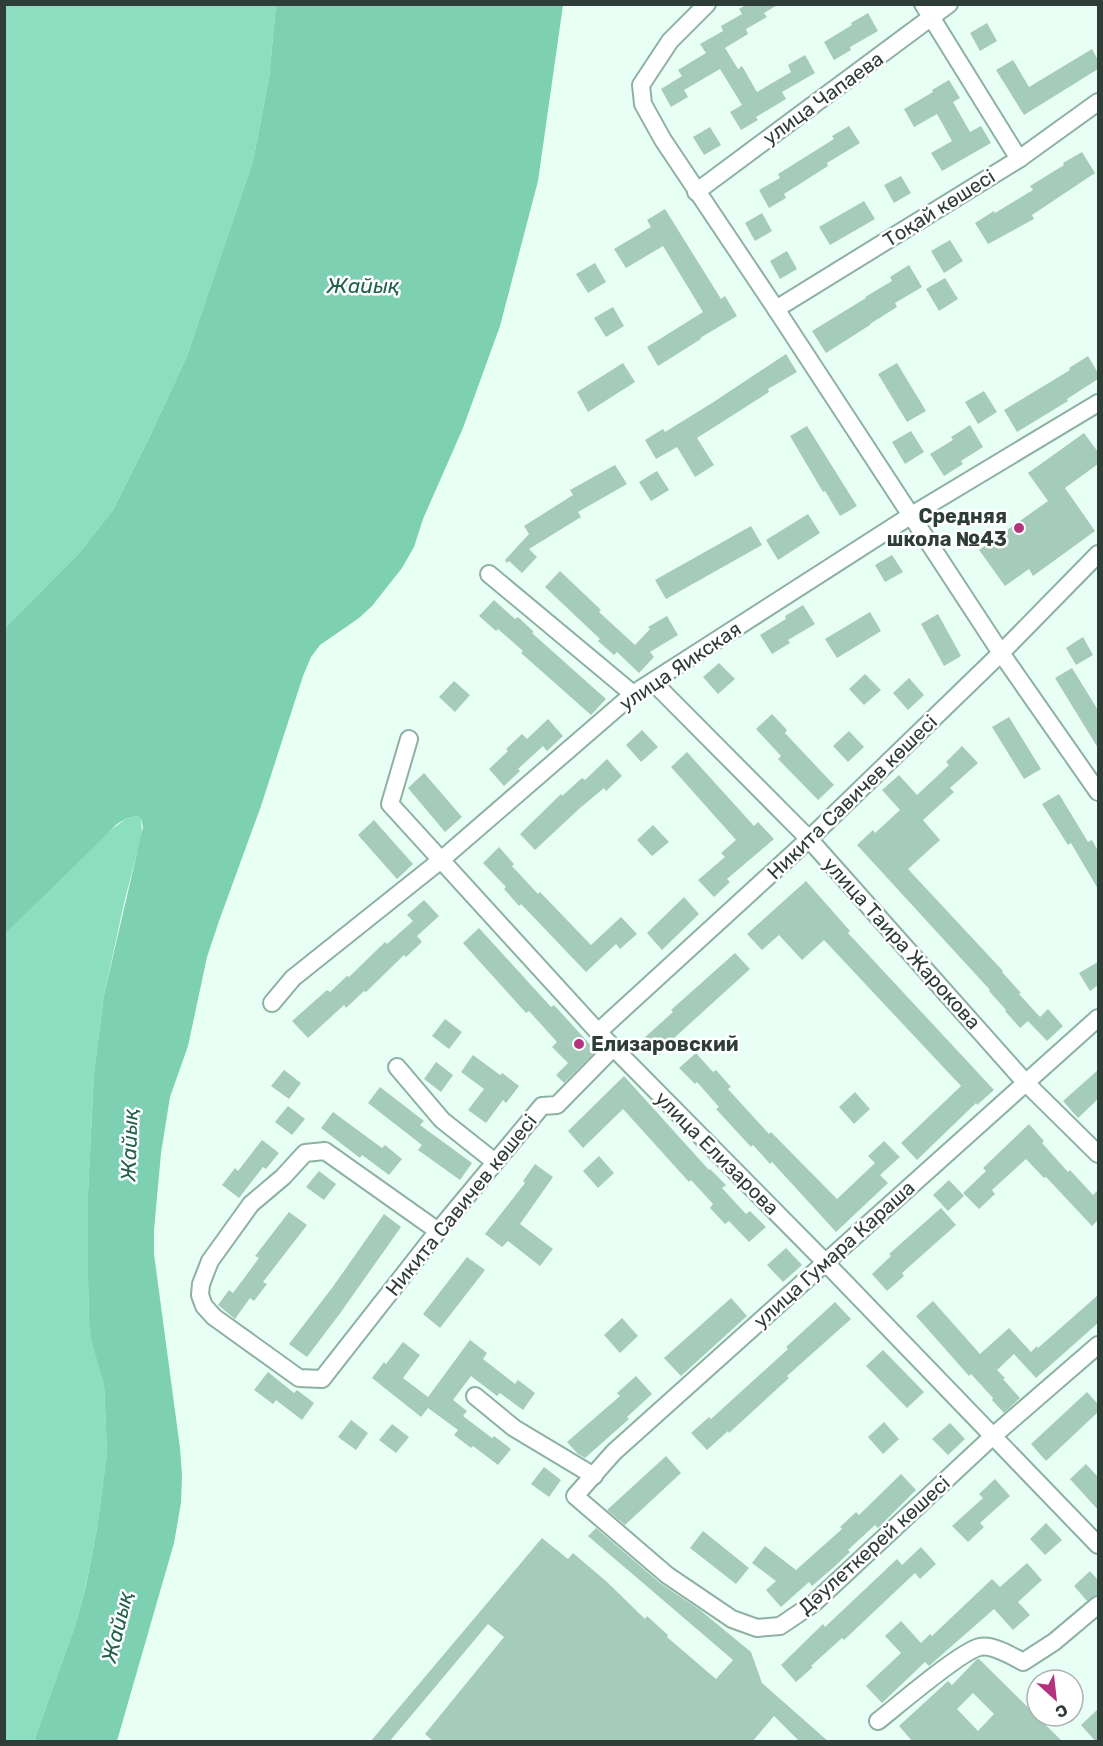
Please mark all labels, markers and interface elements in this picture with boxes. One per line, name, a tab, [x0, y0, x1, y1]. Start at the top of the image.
street label: улица Чапаева	[758, 46, 888, 150]
street label: Тоқай көшесі	[879, 164, 999, 252]
water label: Жайық	[326, 273, 400, 298]
place label: Средняя школа №43	[887, 504, 1007, 551]
marker: Средняя школа №43	[1012, 521, 1026, 535]
street label: улица Яикская	[615, 616, 745, 716]
street label: Никита Савичев көшесі	[762, 710, 942, 884]
street label: улица Таира Жарокова	[818, 852, 986, 1034]
place label: Елизаровский	[591, 1032, 738, 1056]
marker: Елизаровский	[572, 1037, 586, 1051]
street label: улица Елизарова	[650, 1086, 784, 1220]
water label: Жайық	[115, 1108, 143, 1182]
street label: Никита Савичев көшесі	[380, 1109, 542, 1301]
street label: улица Гумара Караша	[749, 1175, 919, 1333]
street label: Дәулеткерей көшесі	[793, 1471, 955, 1619]
water label: Жайық	[96, 1588, 138, 1666]
north arrow	[1025, 1668, 1085, 1728]
text: С	[1052, 1700, 1071, 1722]

